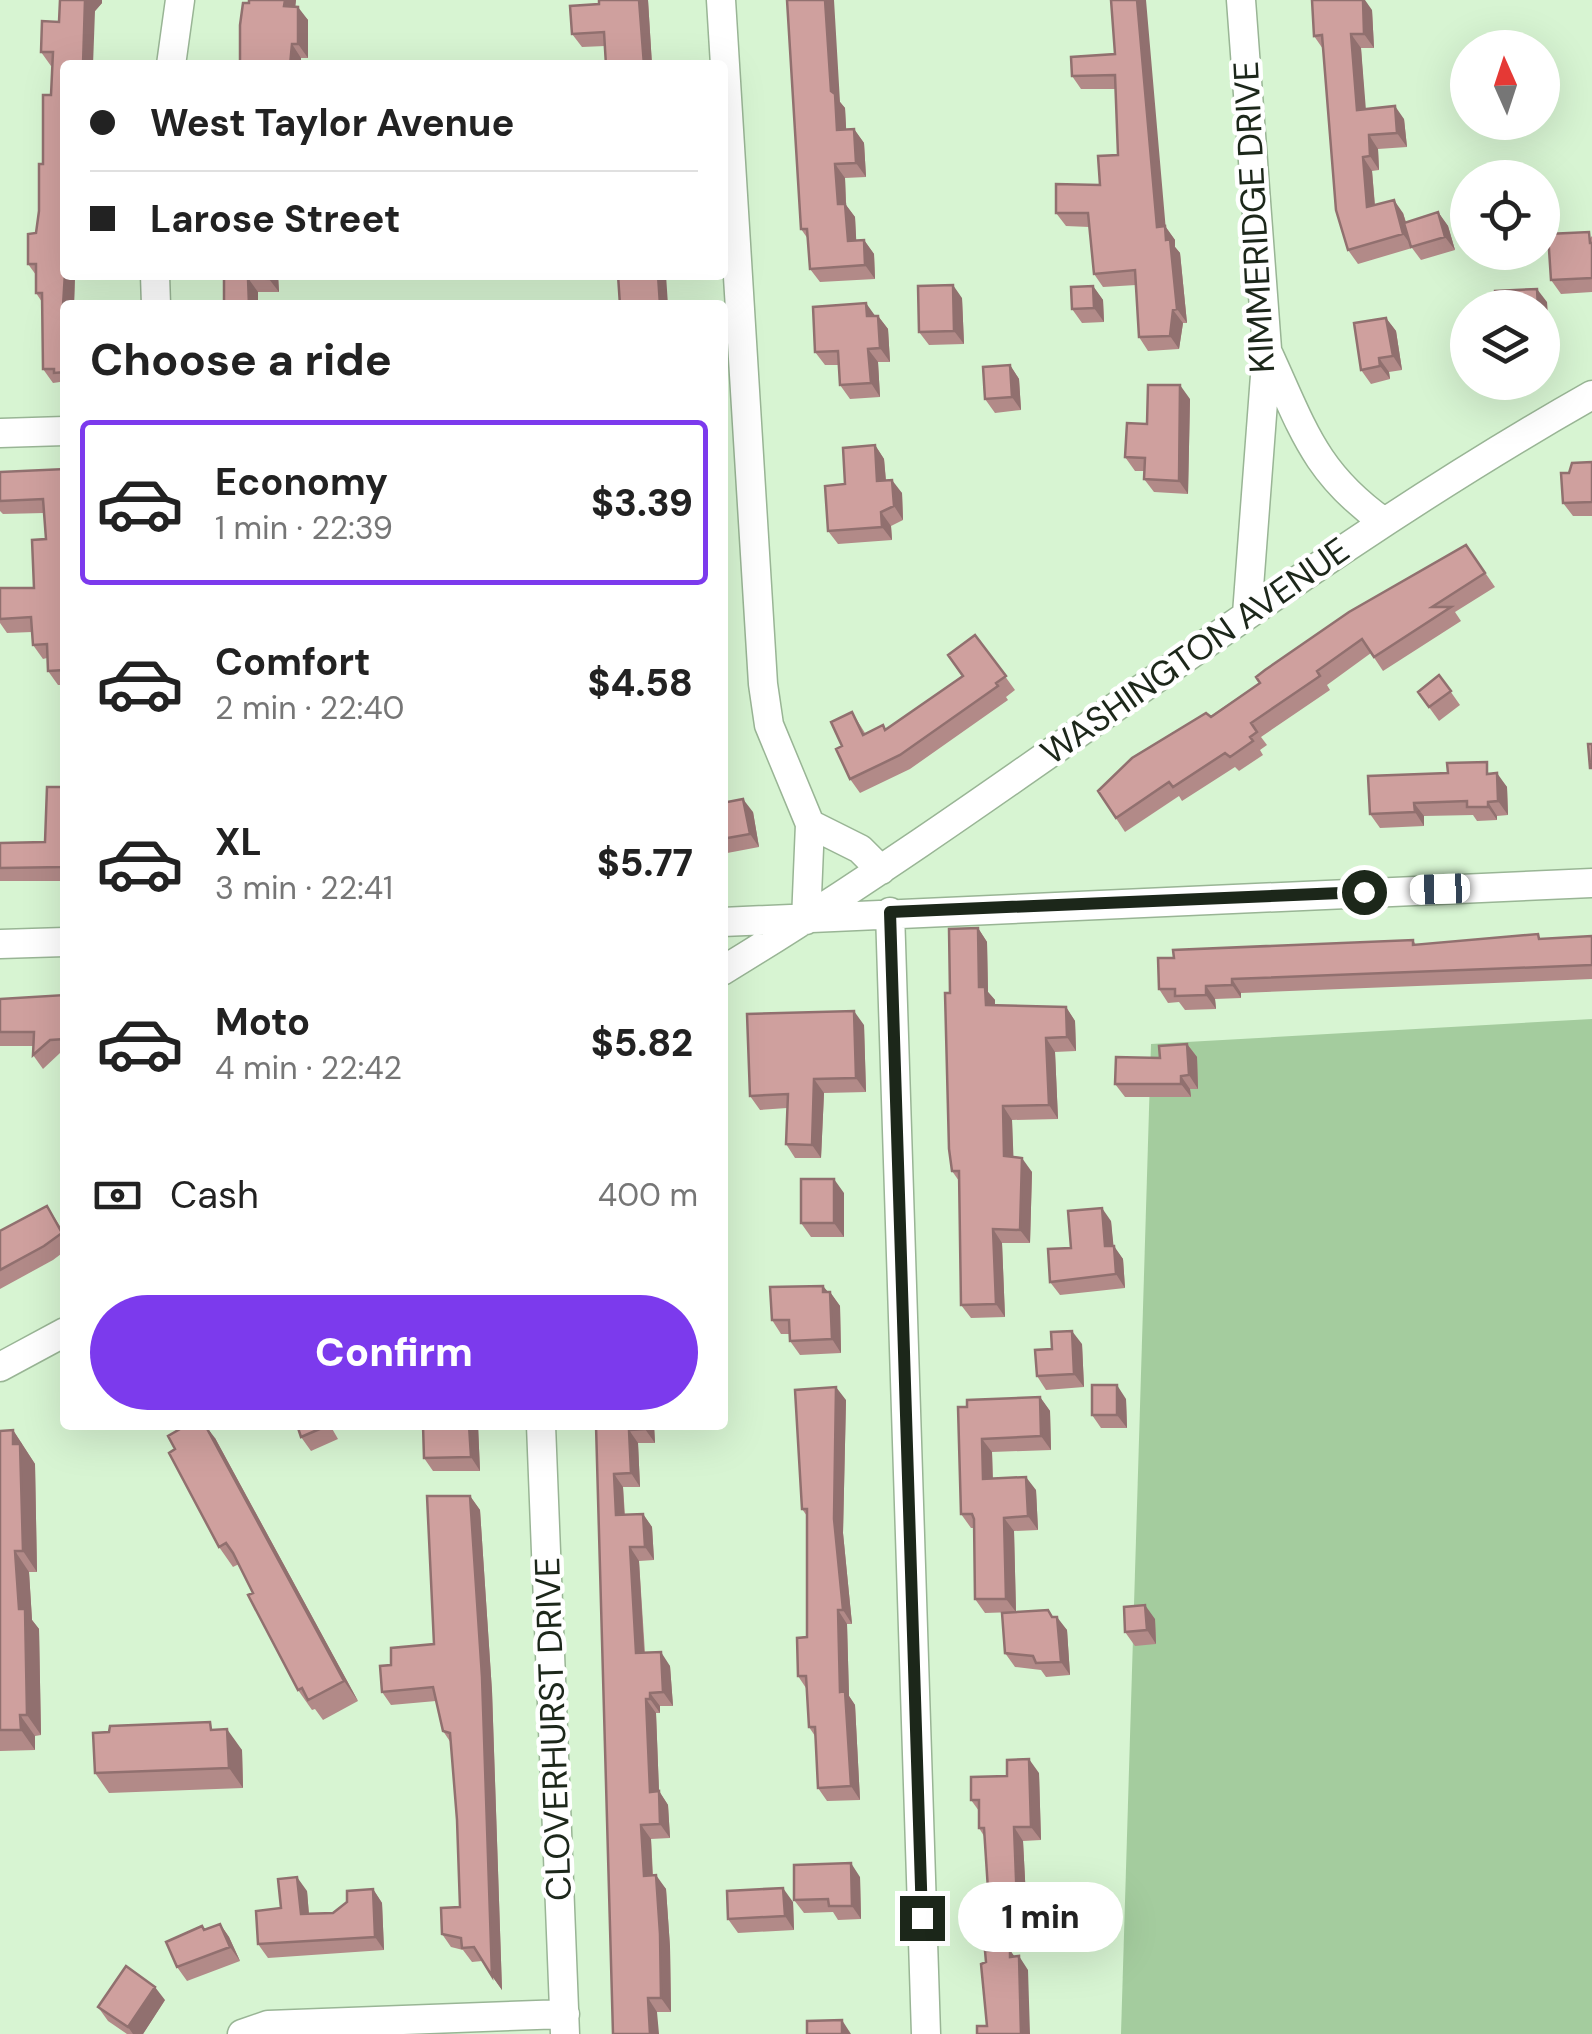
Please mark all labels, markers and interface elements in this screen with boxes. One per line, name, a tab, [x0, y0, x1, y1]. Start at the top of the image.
north arrow	[1450, 30, 1560, 140]
map controls	[1450, 30, 1560, 400]
street label: KIMMERIDGE DRIVE	[1223, 60, 1285, 374]
text: West Taylor Avenue	[150, 98, 514, 148]
button: locate	[1450, 160, 1560, 270]
text: Larose Street	[150, 194, 401, 244]
button: layers	[1450, 290, 1560, 400]
text: Choose a ride	[90, 330, 392, 389]
text: Economy	[215, 457, 388, 507]
icon: car	[95, 458, 185, 548]
text: $3.39	[591, 478, 693, 528]
text: 1 min · 22:39	[215, 507, 393, 549]
street label: WASHINGTON AVENUE	[1032, 527, 1358, 775]
text: Comfort	[215, 637, 371, 687]
icon: car	[95, 638, 185, 728]
text: $4.58	[587, 658, 693, 708]
text: 2 min · 22:40	[215, 687, 405, 729]
text: XL	[215, 817, 262, 867]
icon: car	[95, 818, 185, 908]
text: $5.77	[597, 838, 693, 888]
text: 3 min · 22:41	[215, 867, 393, 909]
route start	[1342, 870, 1387, 915]
car	[1409, 873, 1471, 905]
text: Moto	[215, 997, 310, 1047]
icon: car	[95, 998, 185, 1088]
text: $5.82	[591, 1018, 693, 1068]
text: 4 min · 22:42	[215, 1047, 402, 1089]
icon: cash	[90, 1168, 145, 1223]
text: Cash	[170, 1170, 259, 1220]
text: 400 m	[598, 1174, 698, 1216]
button: Confirm	[90, 1295, 698, 1410]
street label: CLOVERHURST DRIVE	[524, 1556, 582, 1902]
callout: 1 min	[957, 1883, 1122, 1953]
route end	[900, 1896, 945, 1941]
text: 1 min	[1001, 1896, 1080, 1938]

